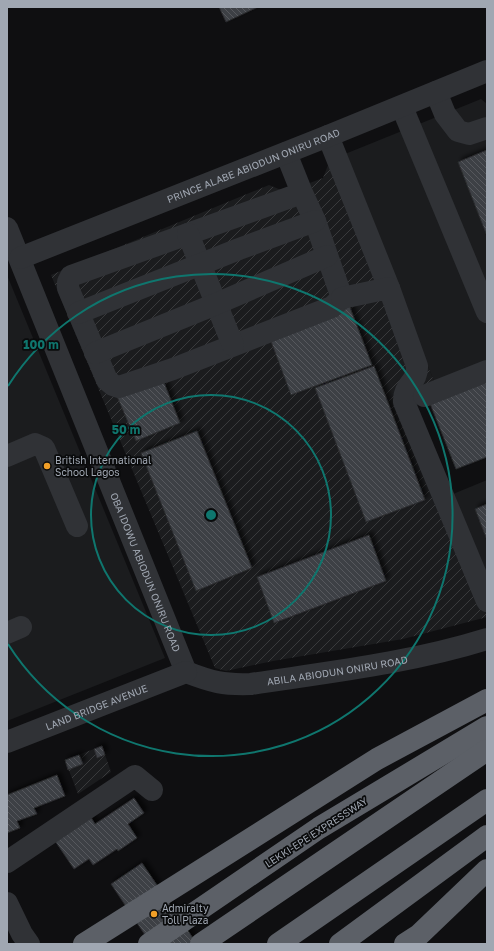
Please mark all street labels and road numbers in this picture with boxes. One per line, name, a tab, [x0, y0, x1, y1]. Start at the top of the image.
street label: PRINCE ALABE ABIODUN ONIRU ROAD	[165, 126, 342, 205]
street label: OBA IDOWU ABIODUN ONIRU ROAD	[108, 491, 183, 654]
street label: ABILA ABIODUN ONIRU ROAD	[266, 653, 409, 688]
street label: LAND BRIDGE AVENUE	[44, 682, 149, 732]
street label: LEKKI-EPE EXPRESSWAY	[263, 794, 370, 870]

